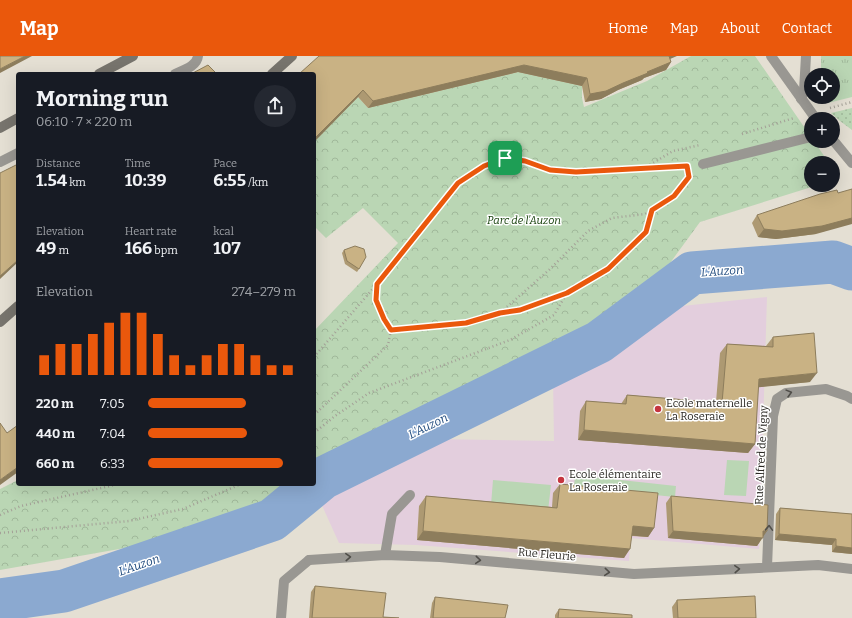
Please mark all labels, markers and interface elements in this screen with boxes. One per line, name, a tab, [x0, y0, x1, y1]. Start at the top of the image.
text: Map	[20, 17, 59, 40]
text: Home	[608, 20, 648, 37]
text: Map	[670, 20, 698, 37]
text: About	[720, 20, 760, 37]
text: Contact	[782, 20, 832, 37]
map controls	[804, 68, 840, 192]
button: locate	[804, 68, 840, 104]
text: Morning run	[36, 85, 168, 112]
button: share	[254, 85, 296, 127]
button: +	[804, 112, 840, 148]
text: 06:10 · 7 × 220 m	[36, 114, 132, 129]
pin	[488, 141, 522, 175]
icon: arrive	[494, 147, 516, 169]
button: −	[804, 156, 840, 192]
text: Distance	[36, 157, 81, 170]
text: Time	[125, 157, 151, 170]
text: Pace	[213, 157, 237, 170]
text: 1.54	[36, 170, 67, 191]
text: 10:39	[125, 170, 167, 191]
text: 6:55	[213, 170, 246, 191]
text: km	[67, 176, 86, 189]
text: /km	[246, 176, 268, 189]
park label: Parc de l'Auzon	[487, 214, 561, 227]
text: Elevation	[36, 225, 84, 238]
text: Heart rate	[125, 225, 177, 238]
text: kcal	[213, 225, 234, 238]
text: 49	[36, 238, 56, 259]
text: 166	[125, 238, 152, 259]
text: 107	[213, 238, 241, 259]
text: m	[56, 244, 69, 257]
text: bpm	[152, 244, 178, 257]
water label: L'Auzon	[700, 263, 744, 279]
text: Elevation	[36, 284, 93, 299]
text: 274–279 m	[231, 284, 296, 299]
one-way arrow	[786, 390, 793, 398]
text: 220 m	[36, 396, 74, 411]
text: 7:05	[100, 396, 125, 411]
place label: Ecole maternelle La Roseraie	[666, 397, 752, 423]
marker: Ecole maternelle La Roseraie	[653, 404, 663, 414]
street label: Rue Alfred de Vigny	[752, 405, 771, 505]
water label: L'Auzon	[406, 410, 450, 442]
text: 440 m	[36, 426, 75, 441]
text: 7:04	[100, 426, 125, 441]
text: 660 m	[36, 456, 74, 471]
text: 6:33	[100, 456, 125, 471]
place label: Ecole élémentaire La Roseraie	[569, 468, 661, 494]
marker: Ecole élémentaire La Roseraie	[556, 475, 566, 485]
one-way arrow	[765, 525, 773, 531]
street label: Rue Fleurie	[517, 545, 576, 564]
water label: L'Auzon	[117, 551, 161, 579]
one-way arrow	[345, 553, 351, 562]
one-way arrow	[474, 555, 481, 564]
one-way arrow	[734, 564, 740, 573]
one-way arrow	[604, 567, 610, 576]

